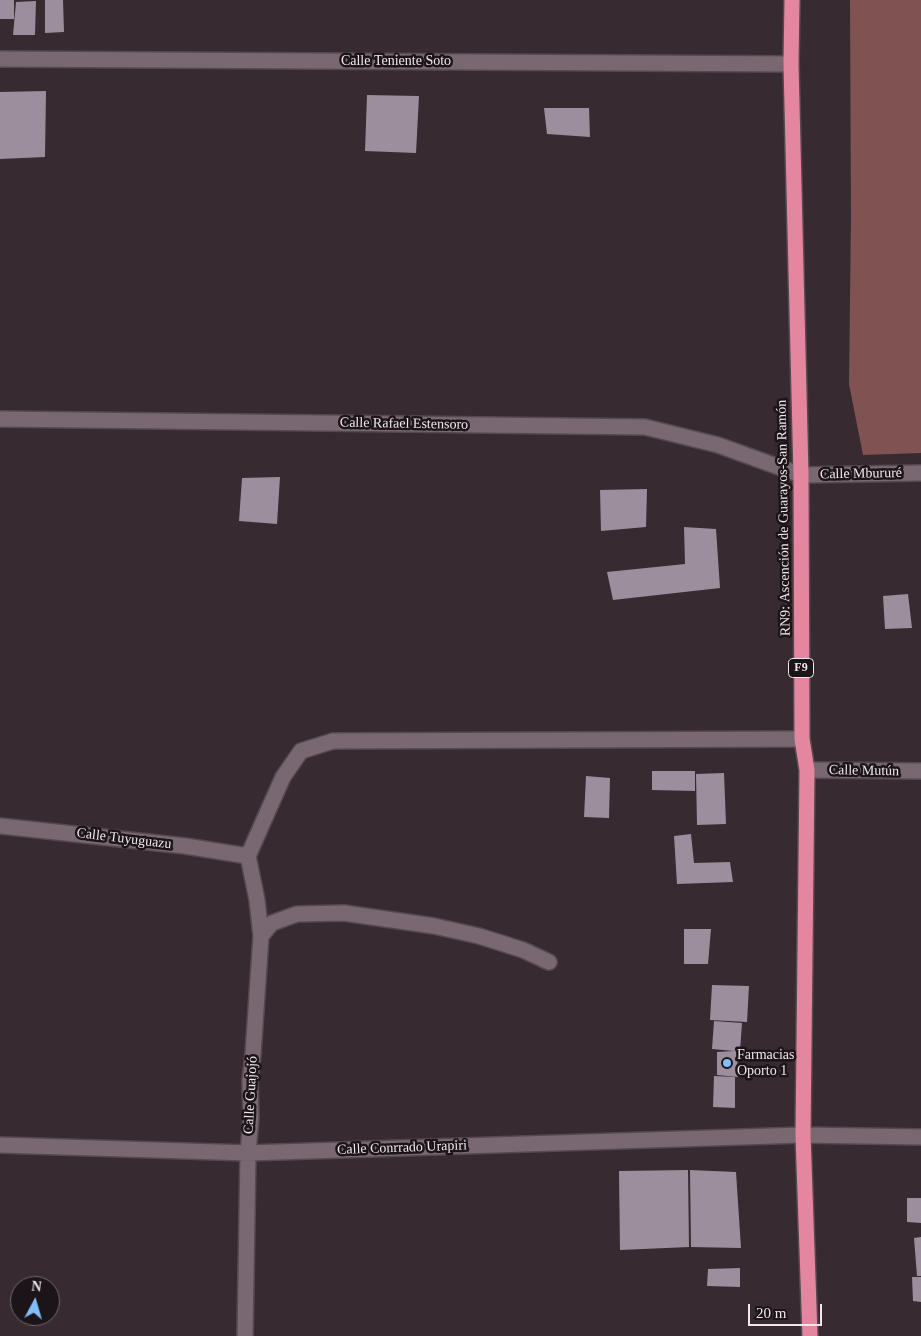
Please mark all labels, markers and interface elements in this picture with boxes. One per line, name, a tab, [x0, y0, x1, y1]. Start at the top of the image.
street label: Calle Teniente Soto	[341, 53, 451, 69]
street label: RN9: Ascención de Guarayos-San Ramón	[774, 400, 794, 636]
street label: Calle Rafael Estensoro	[340, 414, 468, 434]
street label: Calle Mbururé	[820, 465, 902, 483]
road number: F9	[788, 658, 814, 678]
street label: Calle Mutún	[829, 762, 899, 780]
street label: Calle Tuyuguazu	[76, 825, 172, 853]
place label: Farmacias Oporto 1	[737, 1047, 795, 1080]
street label: Calle Guajojó	[241, 1056, 261, 1134]
marker: Farmacias Oporto 1	[721, 1057, 733, 1069]
street label: Calle Conrrado Urapiri	[337, 1137, 467, 1159]
north arrow	[10, 1276, 60, 1326]
text: N	[31, 1279, 42, 1295]
scale bar	[751, 1294, 825, 1326]
text: 20 m	[756, 1305, 786, 1321]

